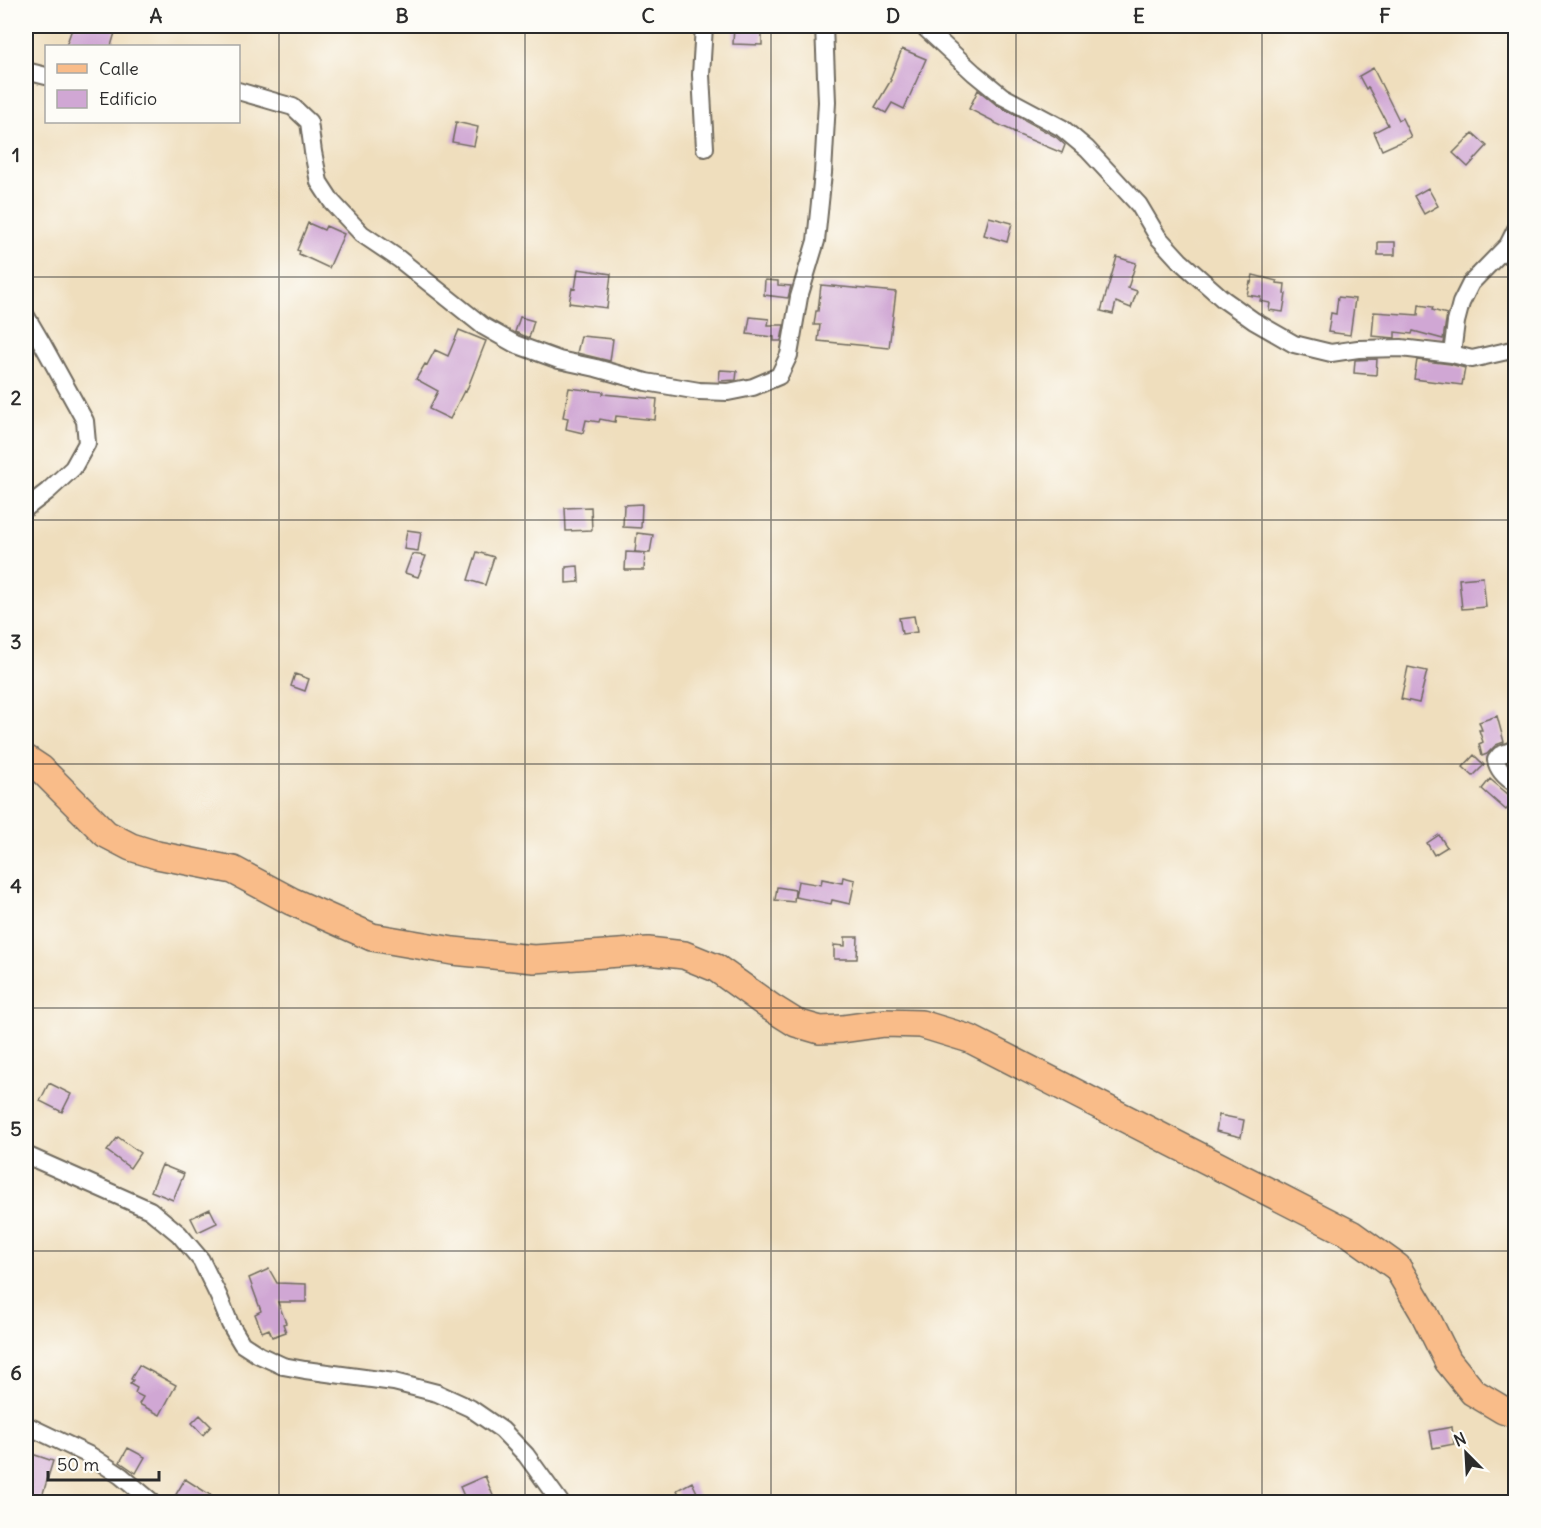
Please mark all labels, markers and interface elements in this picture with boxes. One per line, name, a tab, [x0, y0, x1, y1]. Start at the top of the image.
text: A	[150, 3, 163, 28]
text: B	[395, 3, 409, 28]
text: C	[641, 3, 655, 28]
text: D	[886, 3, 900, 28]
text: E	[1133, 3, 1145, 28]
text: F	[1379, 3, 1391, 28]
legend	[45, 45, 240, 123]
text: Calle	[99, 57, 139, 80]
text: Edificio	[99, 87, 157, 110]
text: 1	[12, 142, 20, 167]
text: 2	[11, 385, 22, 410]
text: 3	[10, 629, 22, 654]
text: 4	[10, 873, 22, 898]
text: 5	[10, 1116, 22, 1141]
text: 6	[10, 1360, 22, 1385]
north arrow	[1436, 1423, 1496, 1483]
text: N	[1451, 1428, 1469, 1451]
scale bar	[48, 1444, 159, 1482]
text: 50 m	[57, 1453, 99, 1476]

